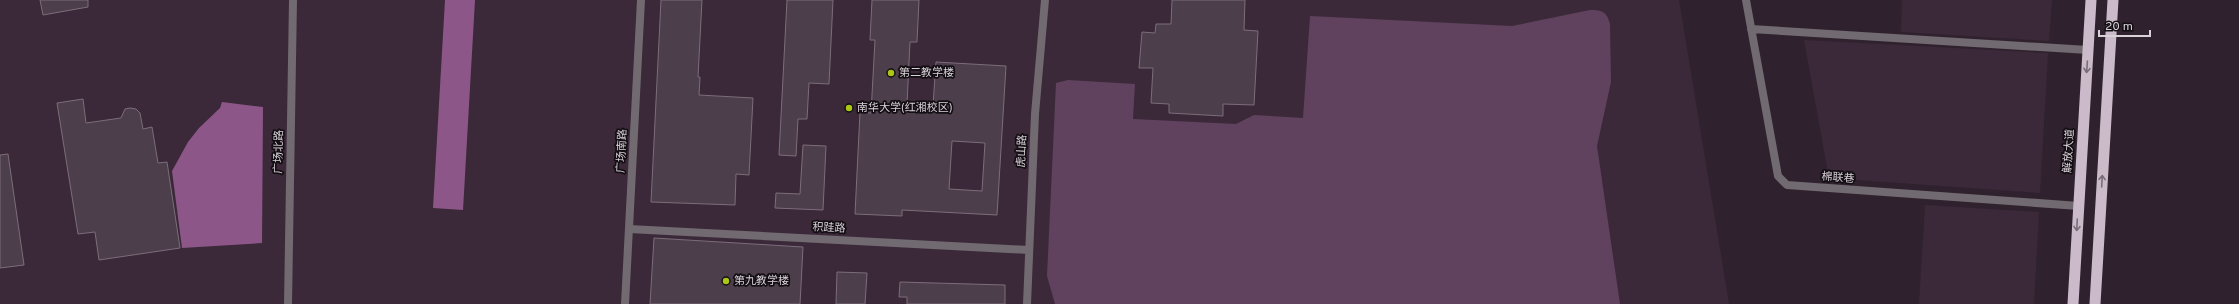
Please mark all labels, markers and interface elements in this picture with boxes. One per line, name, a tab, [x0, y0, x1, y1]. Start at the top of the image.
scale bar	[2099, 12, 2150, 38]
text: 20 m	[2105, 19, 2133, 35]
one-way arrow	[2084, 60, 2091, 73]
place label: 第二教学楼	[899, 66, 954, 80]
marker: 第二教学楼	[886, 68, 896, 78]
place label: 南华大学(红湘校区)	[857, 101, 953, 115]
marker: 南华大学(红湘校区)	[844, 103, 854, 113]
street label: 广场南路	[614, 129, 630, 173]
street label: 解放大道	[2060, 129, 2078, 173]
street label: 广场北路	[272, 130, 286, 174]
street label: 虎山路	[1014, 134, 1030, 168]
street label: 棉联巷	[1821, 170, 1855, 186]
one-way arrow	[2098, 175, 2106, 188]
one-way arrow	[2074, 218, 2081, 231]
street label: 积跬路	[812, 220, 846, 236]
place label: 第九教学楼	[734, 274, 789, 288]
marker: 第九教学楼	[721, 276, 731, 286]

